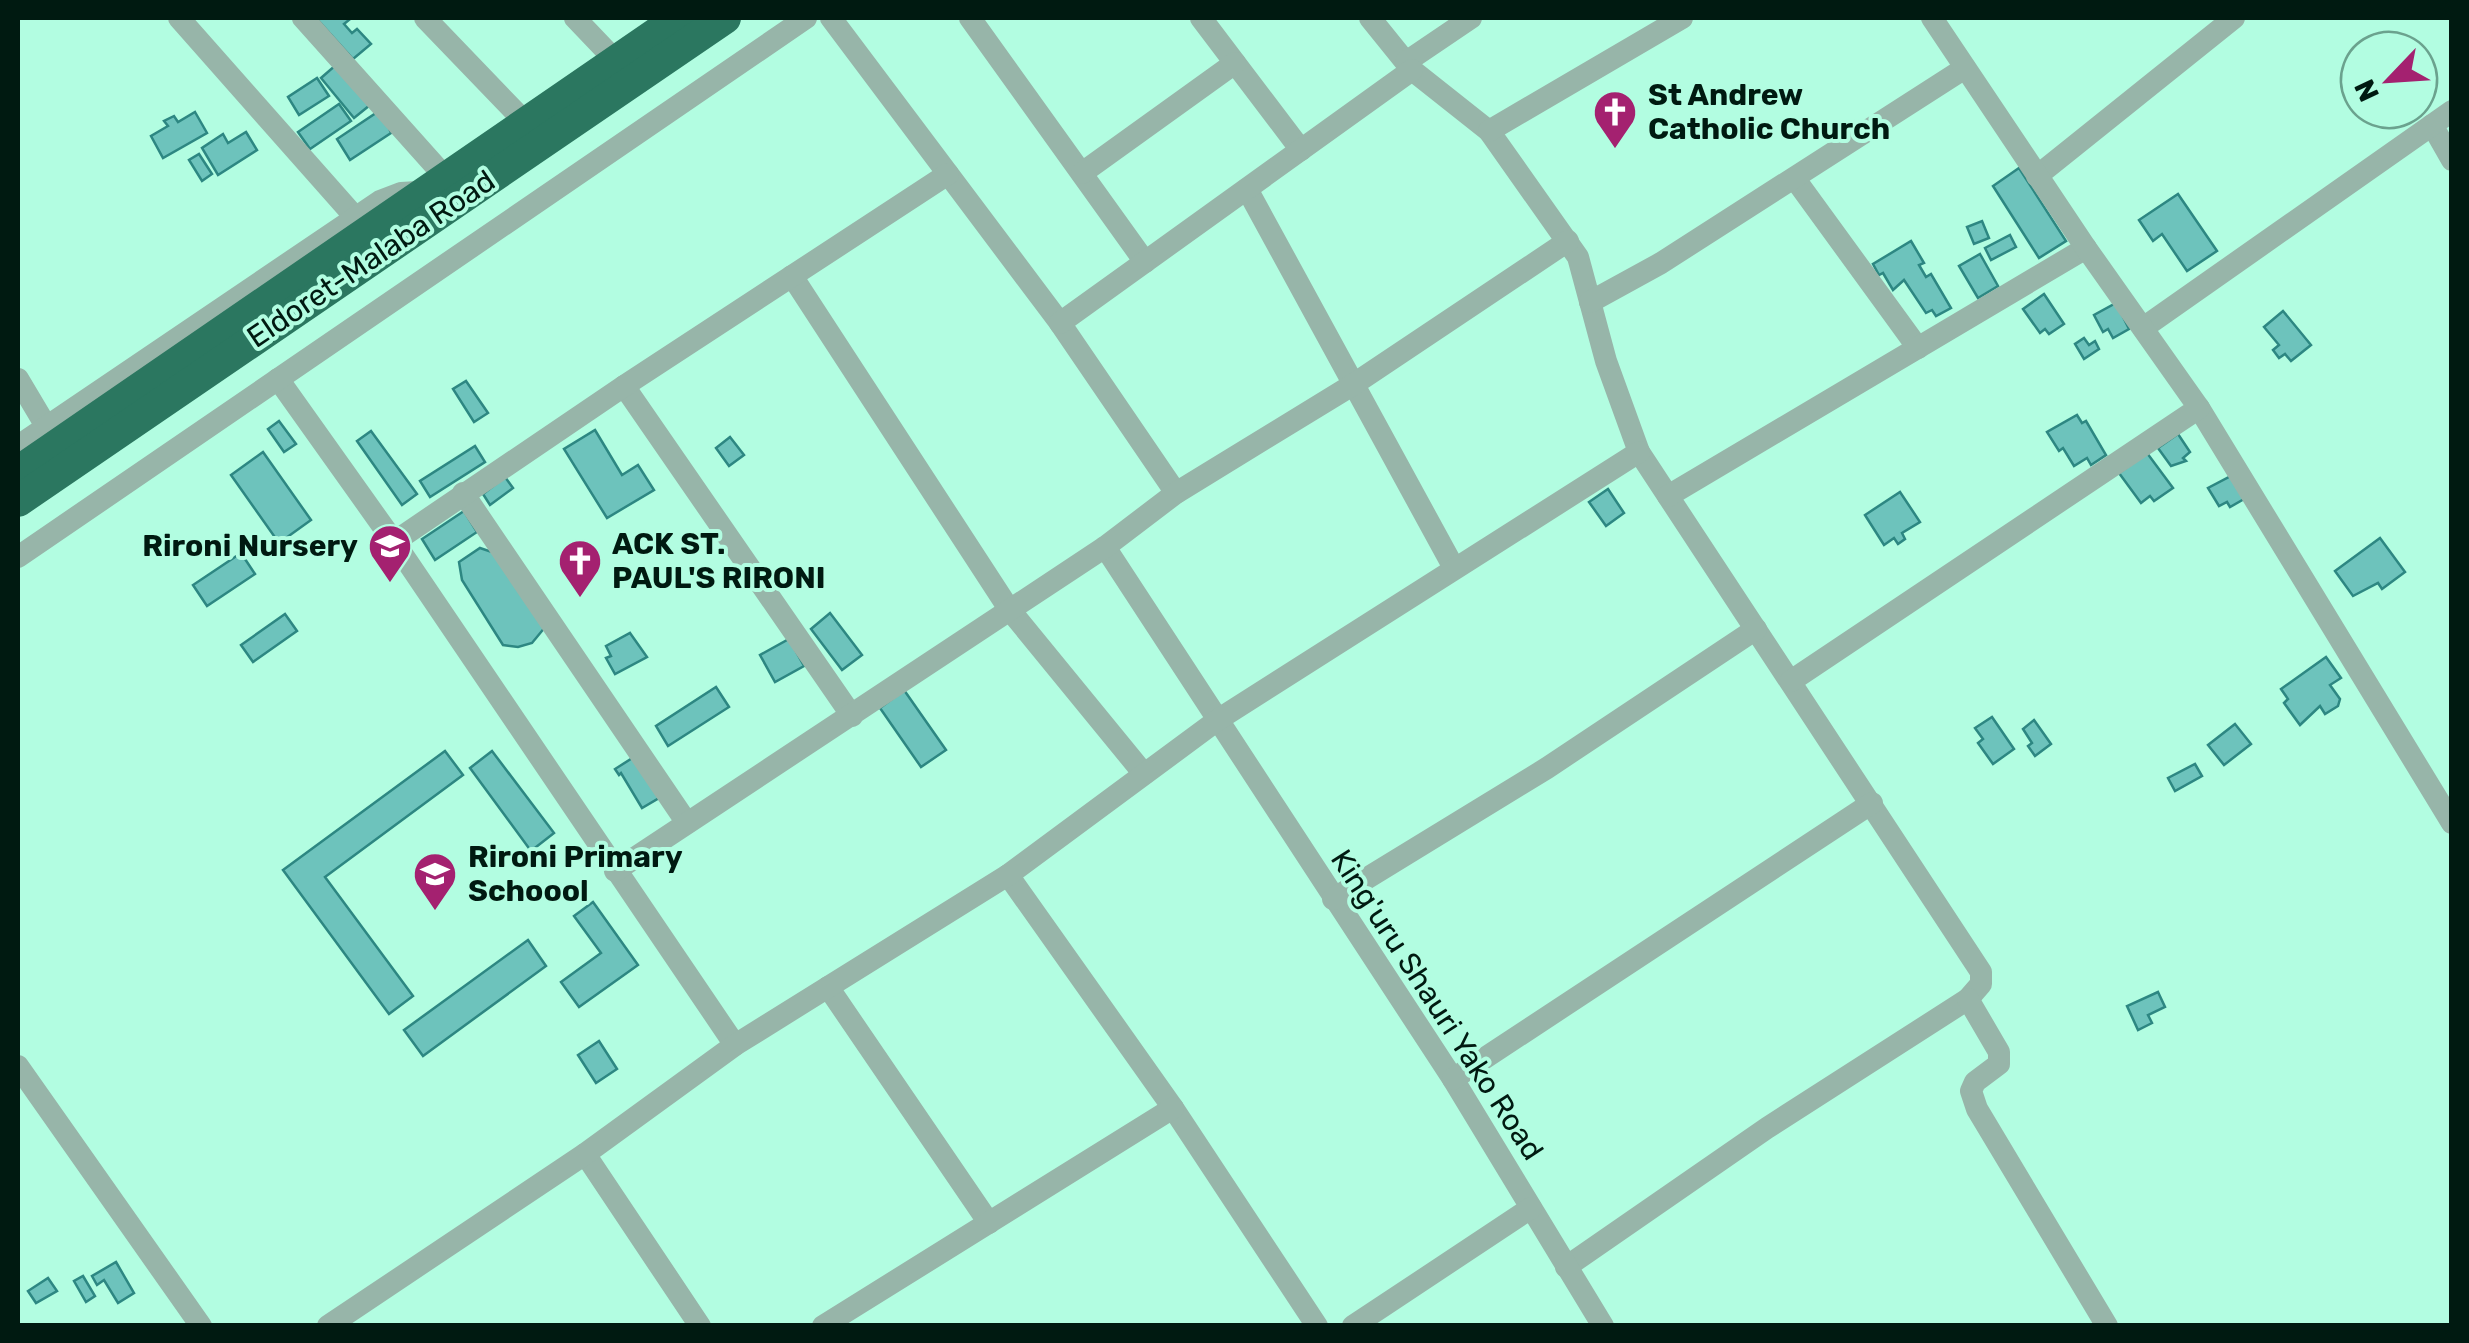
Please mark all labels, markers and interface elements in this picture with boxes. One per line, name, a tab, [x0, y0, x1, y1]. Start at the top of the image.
north arrow	[2339, 30, 2439, 130]
text: N	[2348, 74, 2386, 106]
place label: St Andrew Catholic Church	[1648, 77, 1890, 147]
church icon: St Andrew Catholic Church	[1592, 89, 1638, 150]
street label: Eldoret-Malaba Road	[240, 163, 502, 355]
school or university icon: Rironi Nursery	[367, 523, 413, 584]
place label: ACK ST. PAUL'S RIRONI	[612, 526, 826, 596]
place label: Rironi Nursery	[142, 528, 358, 564]
church icon: ACK ST. PAUL'S RIRONI	[557, 538, 603, 599]
place label: Rironi Primary Schoool	[468, 839, 683, 909]
street label: King'uru Shauri Yako Road	[1323, 843, 1551, 1167]
school or university icon: Rironi Primary Schoool	[412, 851, 458, 912]

